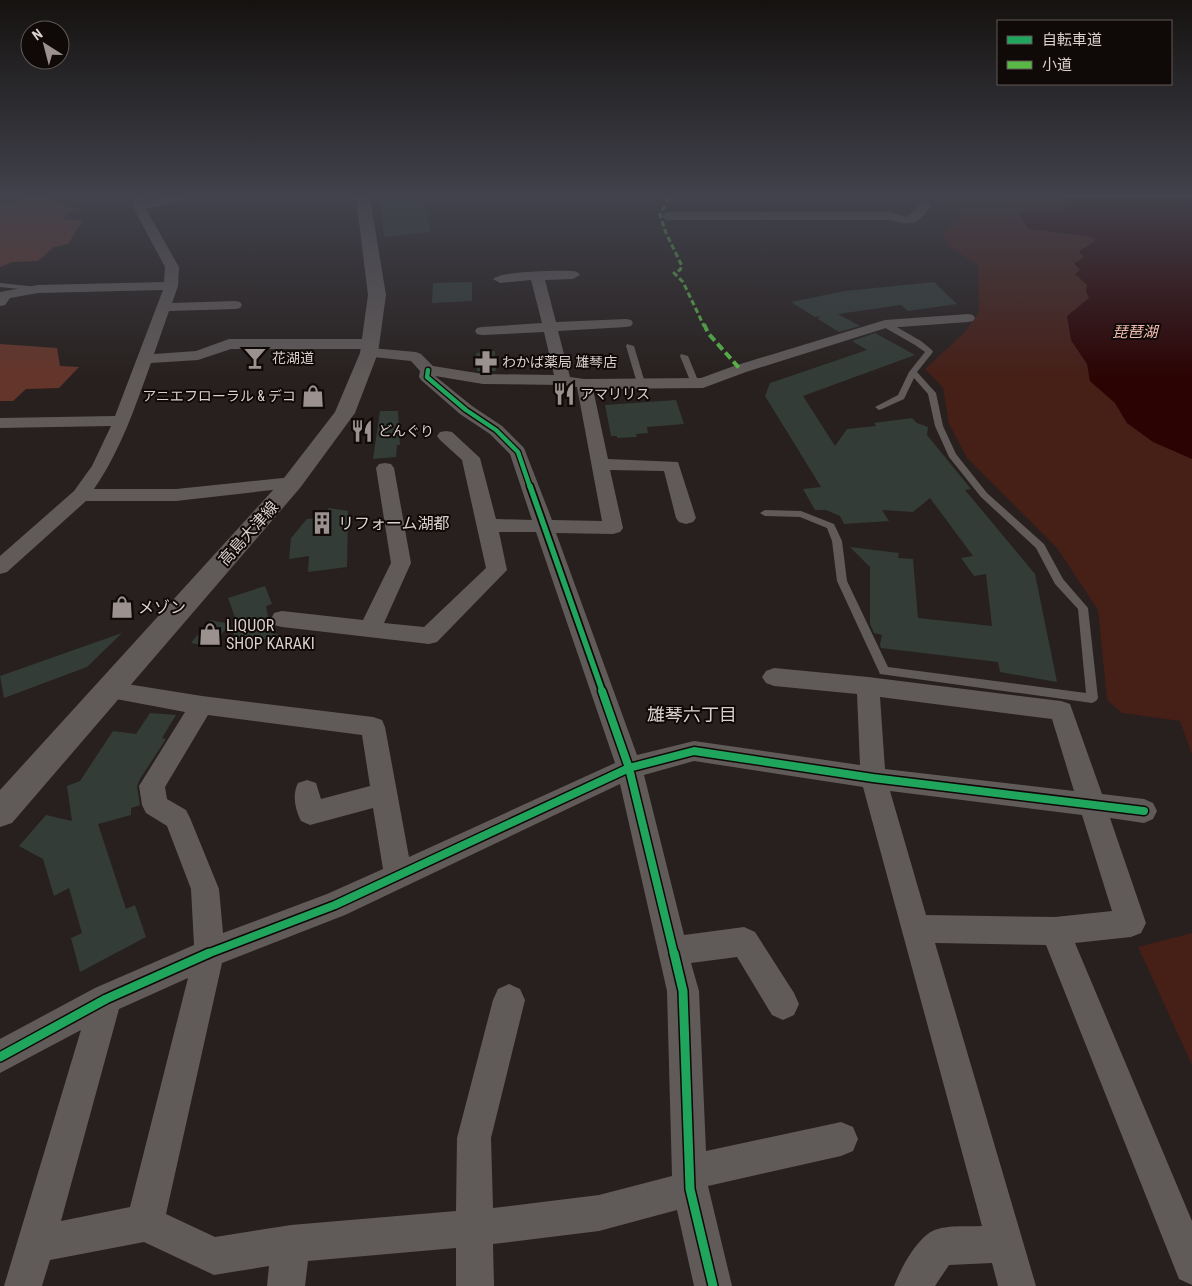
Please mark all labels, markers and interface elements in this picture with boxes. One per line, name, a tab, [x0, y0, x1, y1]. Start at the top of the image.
north arrow	[20, 20, 70, 70]
legend	[997, 20, 1172, 85]
text: N	[29, 25, 46, 43]
text: 自転車道	[1042, 31, 1102, 49]
text: 小道	[1042, 56, 1072, 74]
water label: 琵琶湖	[1112, 323, 1159, 341]
bar icon: 花湖道	[242, 345, 268, 371]
pharmacy icon: わかば薬局 雄琴店	[473, 349, 499, 375]
place label: 花湖道	[272, 350, 314, 366]
place label: わかば薬局 雄琴店	[502, 354, 617, 370]
restaurant icon: アマリリス	[551, 381, 577, 407]
shop icon: アニエフローラル & デコ	[300, 383, 326, 409]
place label: アマリリス	[580, 386, 650, 402]
place label: アニエフローラル & デコ	[142, 388, 296, 404]
restaurant icon: どんぐり	[349, 418, 375, 444]
place label: どんぐり	[378, 423, 434, 439]
street label: 高島大津線	[215, 497, 282, 569]
building icon: リフォーム湖都	[309, 510, 335, 536]
place label: リフォーム湖都	[338, 514, 450, 533]
shop icon: メゾン	[109, 594, 135, 620]
place label: メゾン	[138, 598, 186, 617]
place label: LIQUOR SHOP KARAKI	[226, 616, 315, 653]
shop icon: LIQUOR SHOP KARAKI	[197, 621, 223, 647]
district label: 雄琴六丁目	[647, 704, 737, 725]

